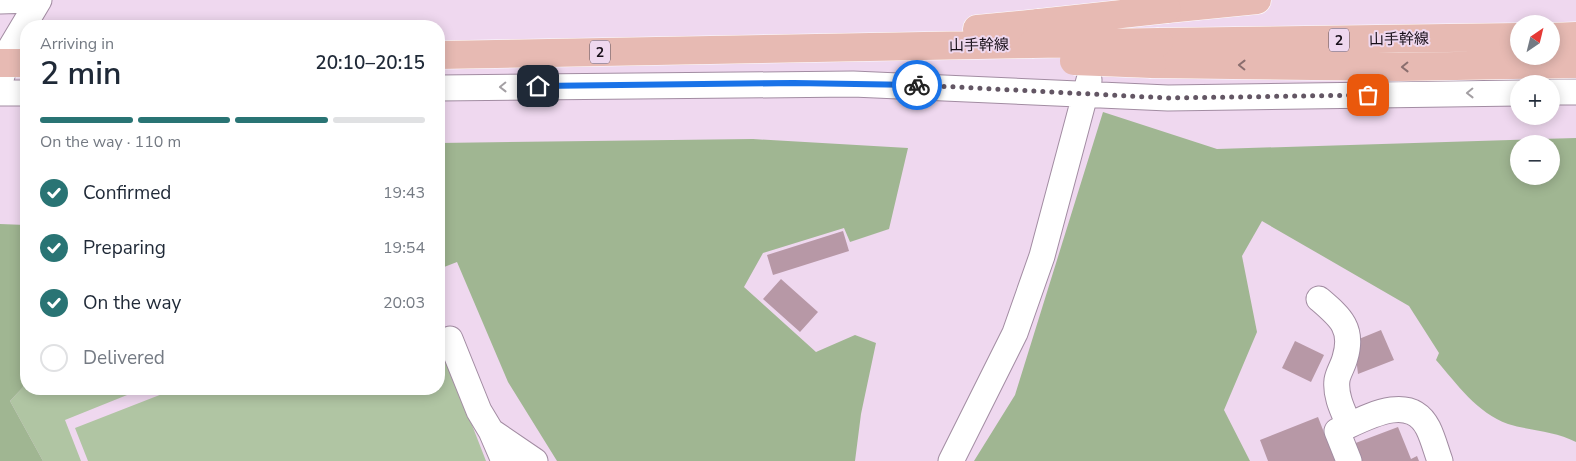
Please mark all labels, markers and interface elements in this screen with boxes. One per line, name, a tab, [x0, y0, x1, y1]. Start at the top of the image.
north arrow	[1510, 15, 1560, 65]
map controls	[1510, 15, 1560, 185]
road number: 2	[1329, 28, 1349, 52]
street label: 山手幹線	[1369, 28, 1429, 50]
text: Arriving in	[40, 33, 114, 55]
street label: 山手幹線	[949, 34, 1009, 56]
road number: 2	[590, 41, 610, 64]
text: 20:10–20:15	[315, 50, 425, 76]
text: 2 min	[40, 52, 122, 95]
courier	[892, 60, 942, 110]
one-way arrow	[1238, 60, 1246, 70]
one-way arrow	[1401, 62, 1408, 72]
pin	[517, 65, 559, 107]
icon: bike	[903, 71, 931, 99]
icon: home	[524, 72, 552, 100]
pin	[1347, 74, 1389, 116]
button: +	[1510, 75, 1560, 125]
icon: bag	[1354, 81, 1382, 109]
one-way arrow	[499, 82, 506, 92]
one-way arrow	[1466, 88, 1474, 99]
text: On the way · 110 m	[40, 131, 181, 153]
button: −	[1510, 135, 1560, 185]
icon: check	[40, 179, 68, 207]
text: Confirmed	[83, 180, 171, 206]
text: 19:43	[383, 182, 425, 204]
icon: check	[40, 234, 68, 262]
text: Preparing	[83, 235, 166, 261]
text: 19:54	[383, 237, 425, 259]
icon: check	[40, 289, 68, 317]
text: On the way	[83, 290, 181, 316]
text: 20:03	[383, 292, 425, 314]
text: Delivered	[83, 345, 165, 371]

